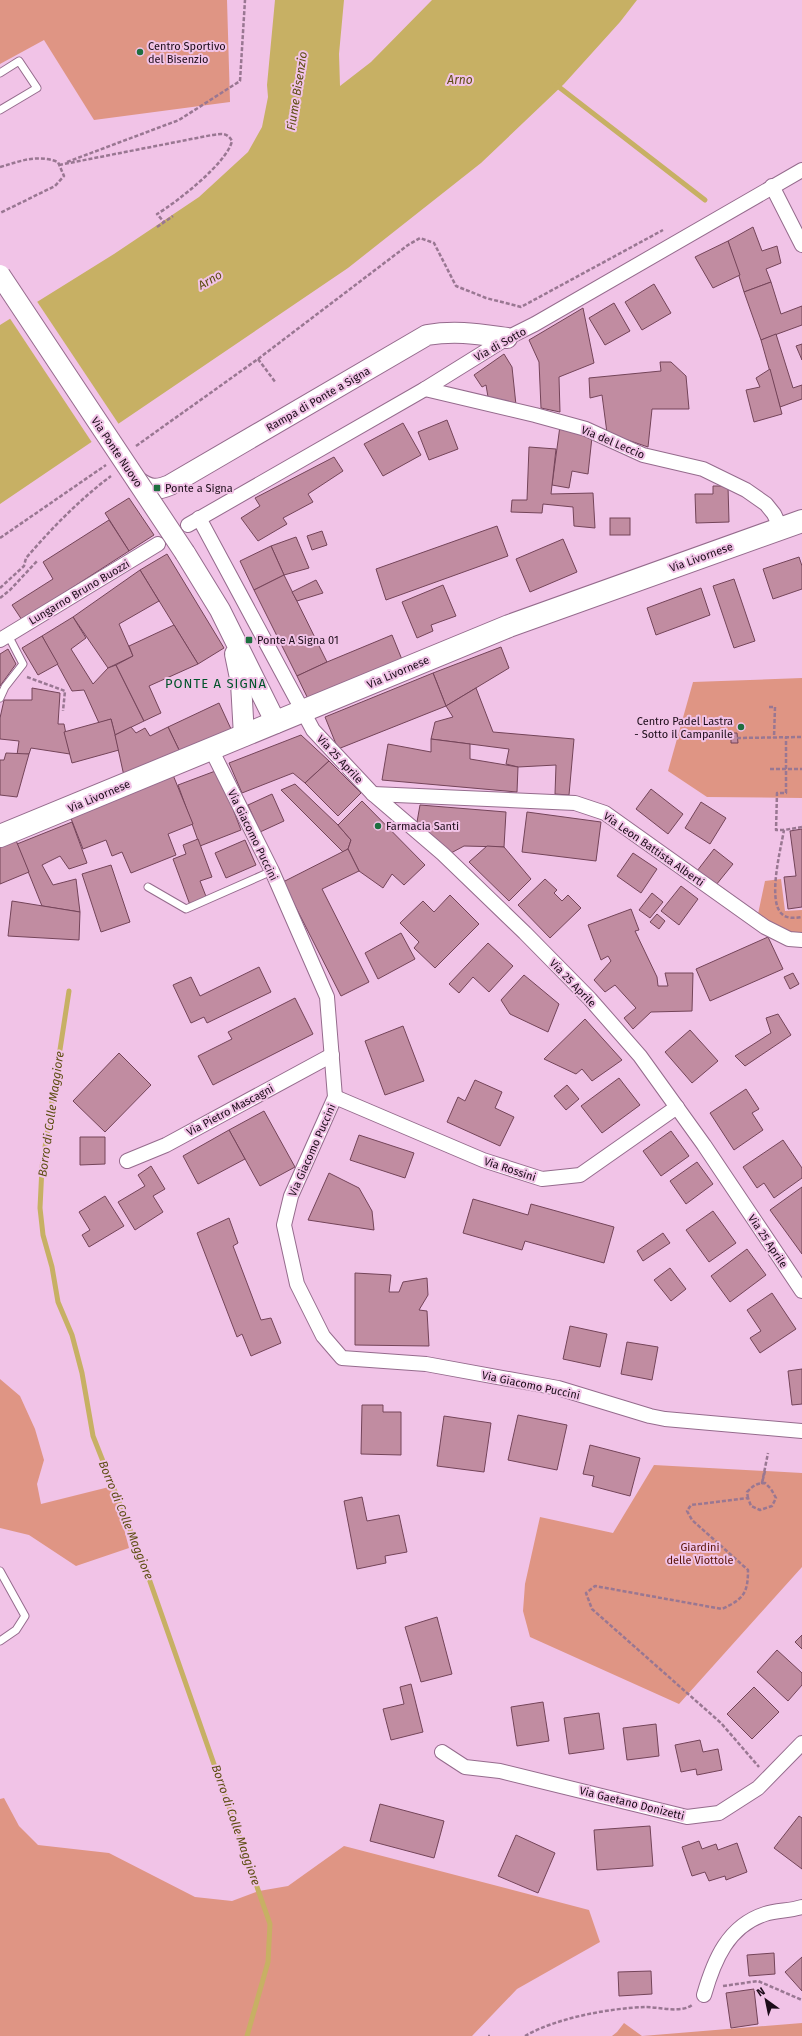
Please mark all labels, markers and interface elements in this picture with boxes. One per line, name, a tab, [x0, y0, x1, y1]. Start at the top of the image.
place label: Centro Sportivo del Bisenzio	[148, 40, 226, 66]
marker: Centro Sportivo del Bisenzio	[135, 47, 145, 57]
water label: Fiume Bisenzio	[284, 50, 310, 132]
water label: Arno	[446, 73, 473, 87]
water label: Arno	[195, 268, 224, 293]
street label: Via di Sotto	[472, 325, 528, 364]
street label: Rampa di Ponte a Signa	[264, 364, 372, 434]
street label: Via Ponte Nuovo	[88, 415, 145, 490]
street label: Via del Leccio	[579, 423, 647, 462]
place label: Ponte a Signa	[165, 482, 233, 495]
marker: Ponte a Signa	[152, 483, 162, 493]
street label: Via Livornese	[668, 540, 735, 575]
street label: Lungarno Bruno Buozzi	[27, 557, 132, 628]
place label: Ponte A Signa 01	[257, 634, 339, 647]
marker: Ponte A Signa 01	[244, 635, 254, 645]
street label: Via Livornese	[365, 654, 431, 691]
district label: PONTE A SIGNA	[165, 676, 267, 691]
place label: Centro Padel Lastra - Sotto il Campanile	[634, 715, 733, 741]
marker: Centro Padel Lastra - Sotto il Campanile	[736, 722, 746, 732]
street label: Via 25 Aprile	[314, 732, 365, 786]
street label: Via Livornese	[66, 778, 132, 815]
street label: Via Giacomo Puccini	[225, 788, 280, 883]
street label: Via Leon Battista Alberti	[601, 810, 707, 889]
place label: Farmacia Santi	[386, 820, 459, 833]
marker: Farmacia Santi	[373, 821, 383, 831]
street label: Via 25 Aprile	[547, 957, 599, 1010]
water label: Borro di Colle Maggiore	[35, 1050, 67, 1178]
street label: Via Pietro Mascagni	[184, 1082, 276, 1139]
street label: Via Giacomo Puccini	[286, 1102, 339, 1198]
street label: Via Rossini	[482, 1155, 537, 1184]
street label: Via 25 Aprile	[745, 1212, 790, 1270]
street label: Via Giacomo Puccini	[481, 1369, 581, 1402]
water label: Borro di Colle Maggiore	[96, 1459, 156, 1581]
park label: Giardini delle Viottole	[667, 1541, 733, 1567]
water label: Borro di Colle Maggiore	[209, 1763, 263, 1887]
street label: Via Gaetano Donizetti	[578, 1784, 686, 1823]
north arrow	[746, 1980, 786, 2020]
text: N	[754, 1985, 767, 1999]

